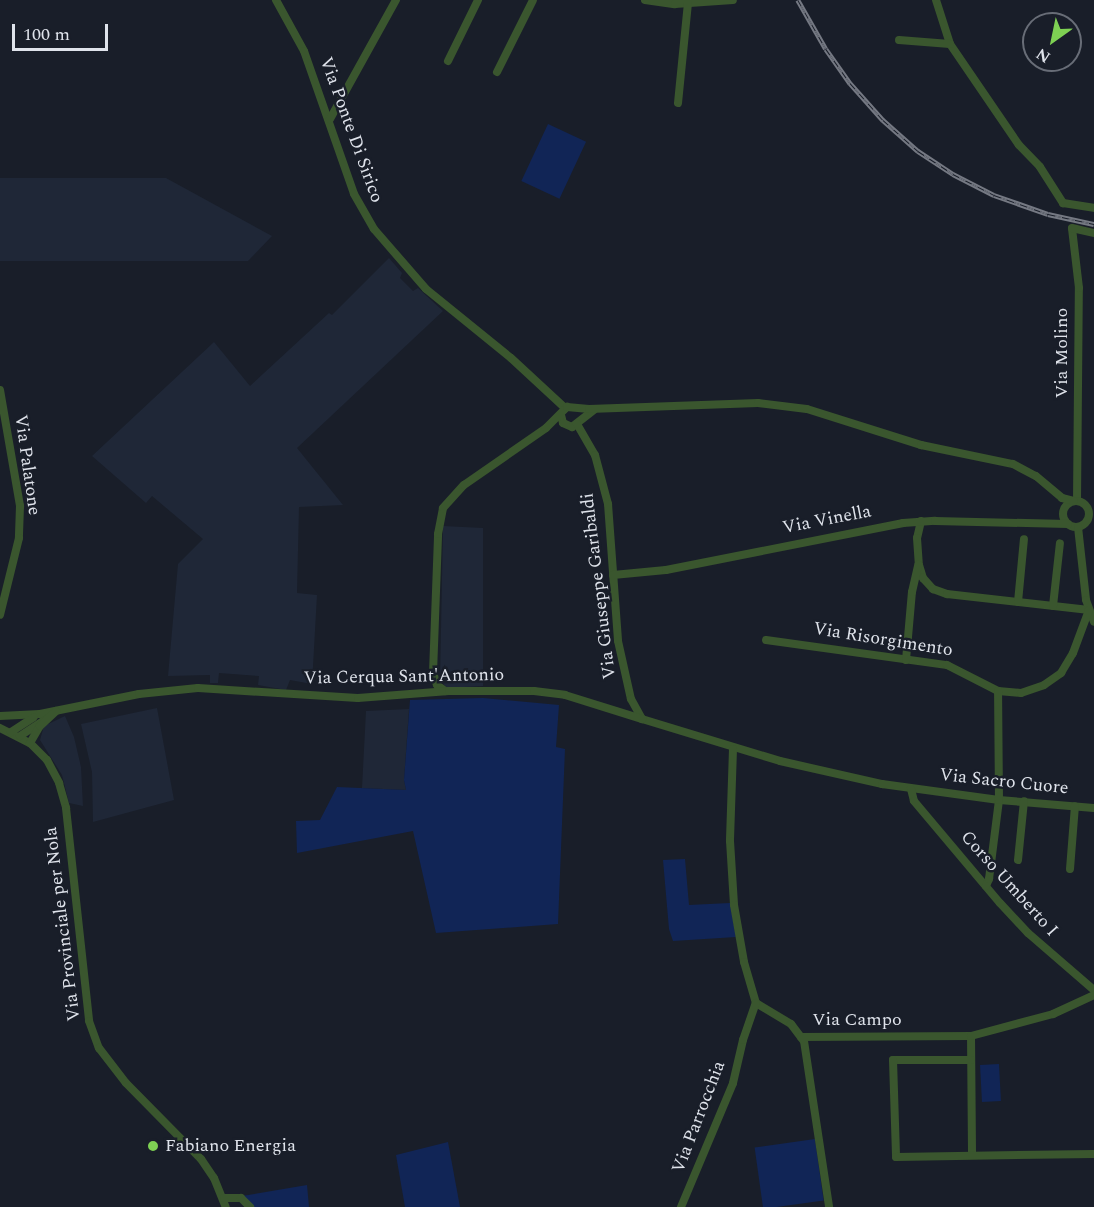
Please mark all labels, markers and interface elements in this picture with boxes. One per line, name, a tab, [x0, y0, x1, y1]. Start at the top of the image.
scale bar	[15, 12, 111, 50]
north arrow	[1022, 12, 1082, 72]
text: 100 m	[23, 21, 70, 48]
text: N	[1031, 42, 1055, 69]
street label: Via Ponte Di Sirico	[315, 54, 387, 206]
street label: Via Molino	[1051, 308, 1073, 398]
street label: Via Palatone	[9, 413, 45, 517]
street label: Via Giuseppe Garibaldi	[577, 492, 621, 680]
street label: Via Vinella	[781, 501, 873, 539]
street label: Via Risorgimento	[812, 618, 954, 662]
street label: Via Cerqua Sant'Antonio	[304, 664, 504, 690]
street label: Via Sacro Cuore	[938, 764, 1070, 800]
street label: Via Provinciale per Nola	[40, 826, 86, 1022]
street label: Corso Umberto I	[956, 827, 1062, 941]
street label: Via Campo	[812, 1009, 902, 1031]
street label: Via Parrocchia	[668, 1058, 730, 1176]
place label: Fabiano Energia	[165, 1135, 296, 1157]
marker: Fabiano Energia	[146, 1139, 160, 1153]

